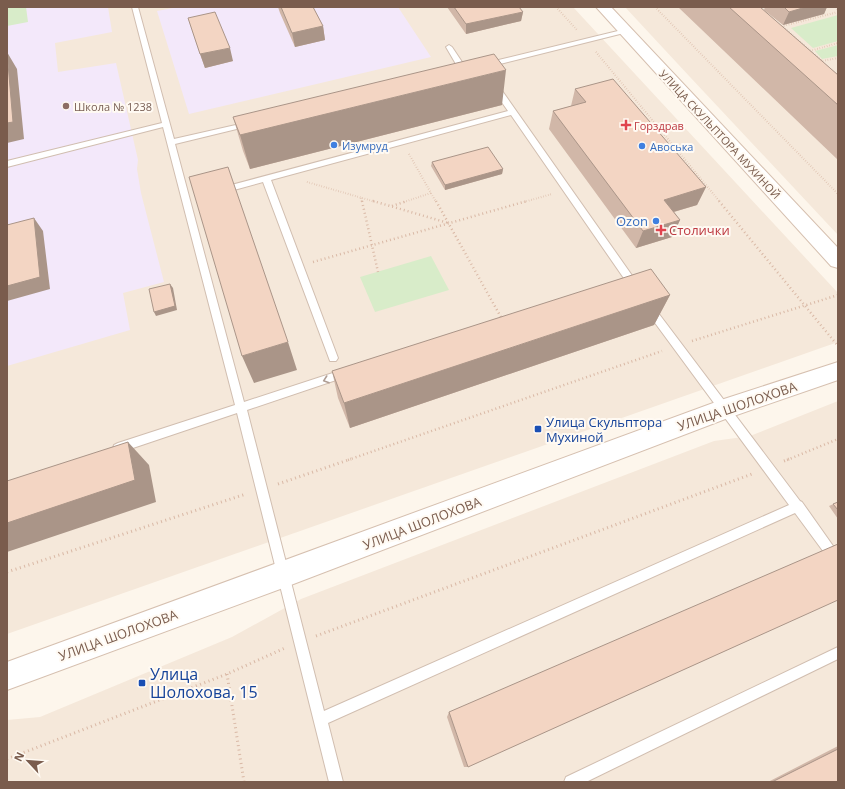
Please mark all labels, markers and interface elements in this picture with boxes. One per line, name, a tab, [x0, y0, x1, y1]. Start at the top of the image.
street label: УЛИЦА СКУЛЬПТОРА МУХИНОЙ	[656, 66, 784, 202]
place label: Школа № 1238	[74, 99, 152, 114]
marker: Школа № 1238	[61, 101, 71, 111]
place label: Горздрав	[634, 118, 684, 133]
marker: Горздрав	[621, 120, 631, 130]
place label: Изумруд	[342, 138, 388, 153]
place label: Авоська	[650, 139, 693, 154]
marker: Изумруд	[329, 140, 339, 150]
marker: Авоська	[637, 141, 647, 151]
place label: Ozon	[616, 212, 648, 230]
marker: Ozon	[651, 216, 661, 226]
place label: Столички	[669, 221, 730, 239]
marker: Столички	[656, 225, 666, 235]
one-way arrow	[322, 375, 329, 383]
street label: УЛИЦА ШОЛОХОВА	[675, 377, 800, 435]
place label: Улица Скульптора Мухиной	[546, 413, 662, 446]
marker: Улица Скульптора Мухиной	[533, 424, 543, 434]
street label: УЛИЦА ШОЛОХОВА	[360, 492, 484, 554]
street label: УЛИЦА ШОЛОХОВА	[56, 605, 181, 665]
place label: Улица Шолохова, 15	[150, 663, 258, 703]
marker: Улица Шолохова, 15	[137, 678, 147, 688]
north arrow	[8, 741, 48, 781]
text: N	[10, 749, 27, 764]

